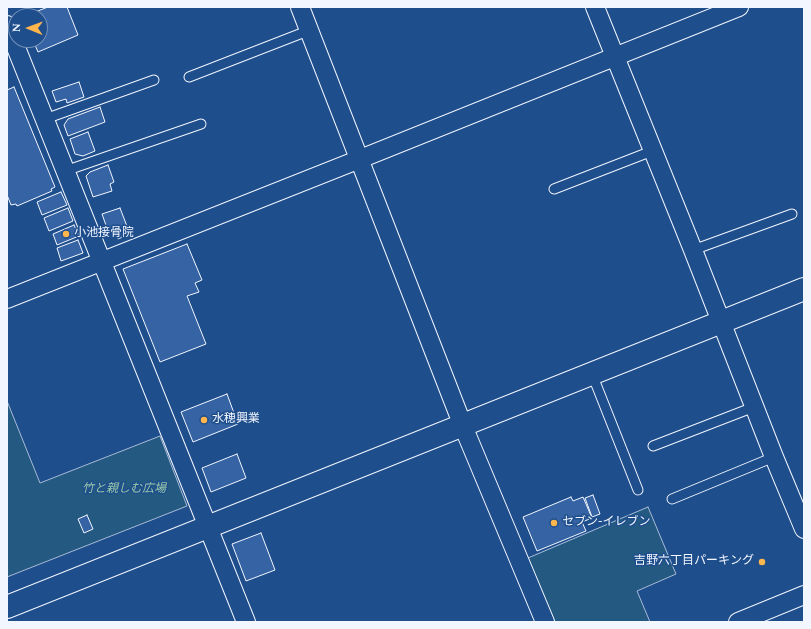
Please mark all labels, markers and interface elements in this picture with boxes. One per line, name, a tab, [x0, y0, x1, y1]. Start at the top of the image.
north arrow	[8, 8, 48, 48]
text: N	[8, 23, 25, 32]
place label: 小池接骨院	[74, 227, 134, 241]
marker: 小池接骨院	[61, 229, 71, 239]
place label: 水穂興業	[212, 413, 260, 427]
marker: 水穂興業	[199, 415, 209, 425]
park label: 竹と親しむ広場	[82, 483, 166, 497]
place label: セブン-イレブン	[562, 516, 650, 530]
marker: セブン-イレブン	[549, 518, 559, 528]
place label: 吉野六丁目パーキング	[634, 555, 754, 569]
marker: 吉野六丁目パーキング	[757, 557, 767, 567]

